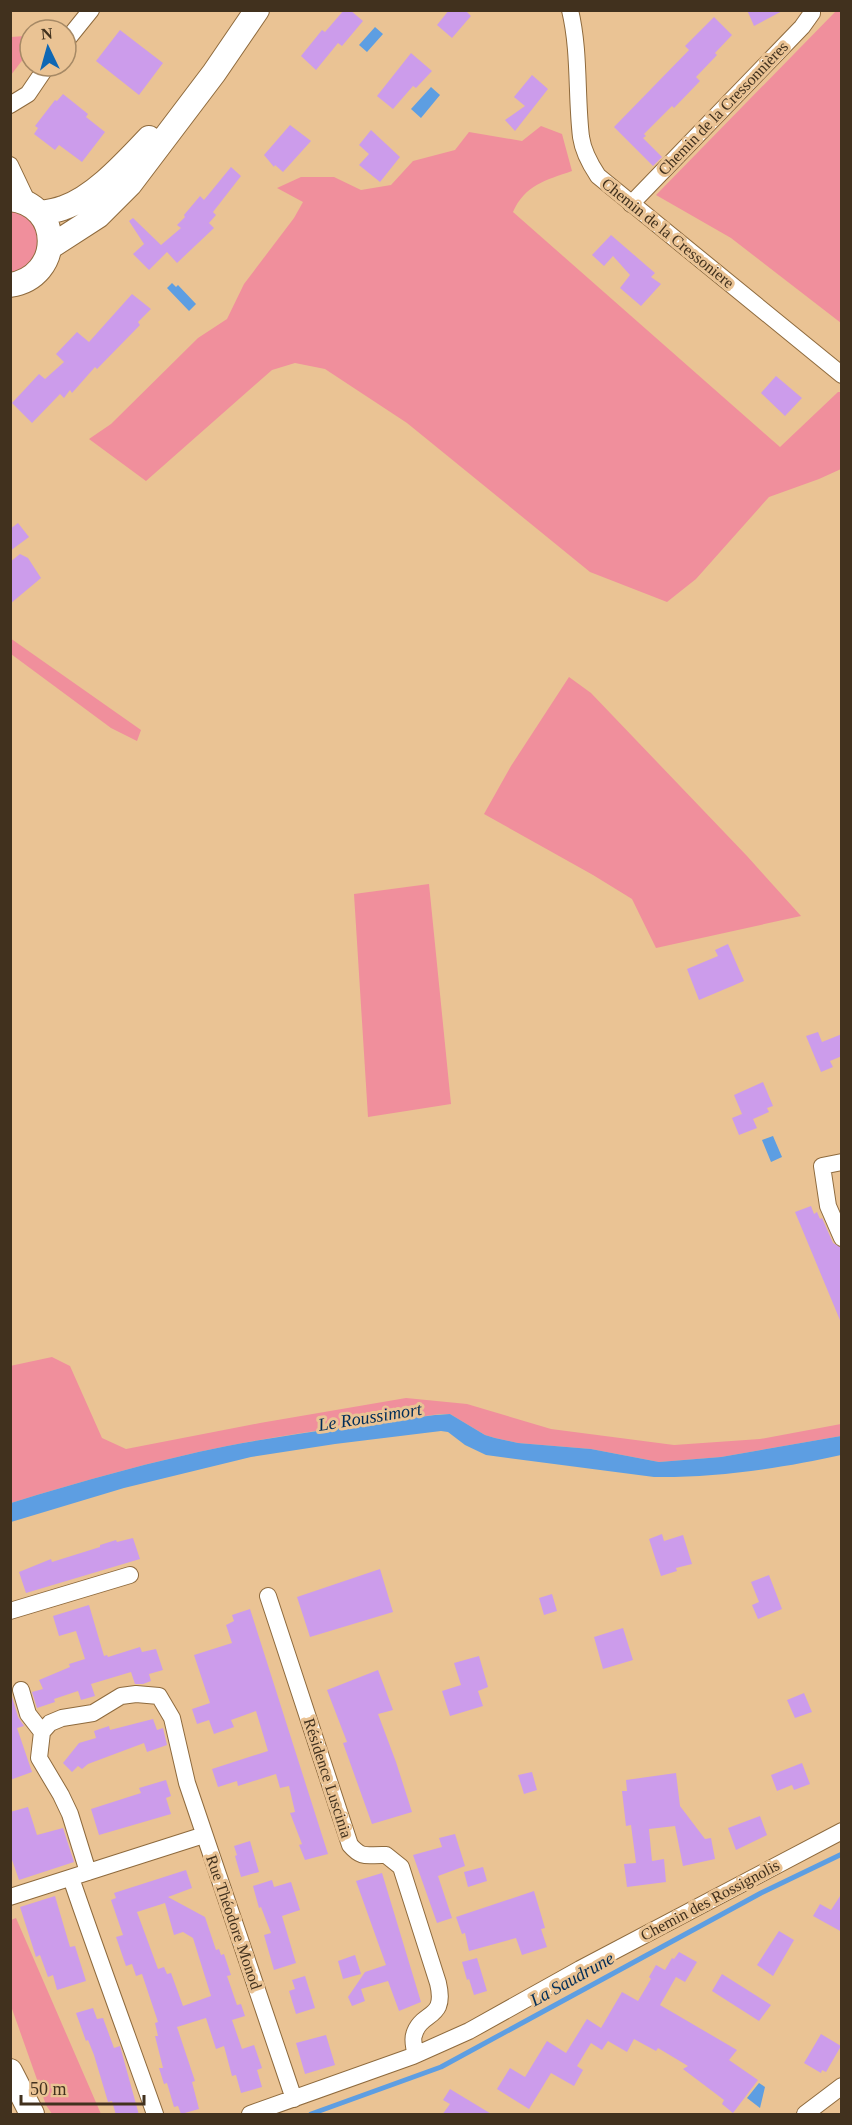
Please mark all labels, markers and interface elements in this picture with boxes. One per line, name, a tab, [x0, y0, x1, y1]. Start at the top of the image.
north arrow	[18, 18, 78, 78]
text: N	[40, 25, 54, 43]
street label: Chemin de la Cressonnières	[655, 38, 791, 178]
street label: Chemin de la Cressoniere	[599, 175, 737, 291]
water label: Le Roussimort	[316, 1399, 424, 1435]
street label: Résidence Luscinia	[301, 1716, 355, 1840]
street label: Rue Théodore Monod	[203, 1853, 265, 1991]
street label: Chemin des Rossignolis	[638, 1856, 783, 1945]
water label: La Saudrune	[526, 1948, 617, 2011]
scale bar	[21, 2068, 144, 2106]
text: 50 m	[30, 2079, 67, 2099]

